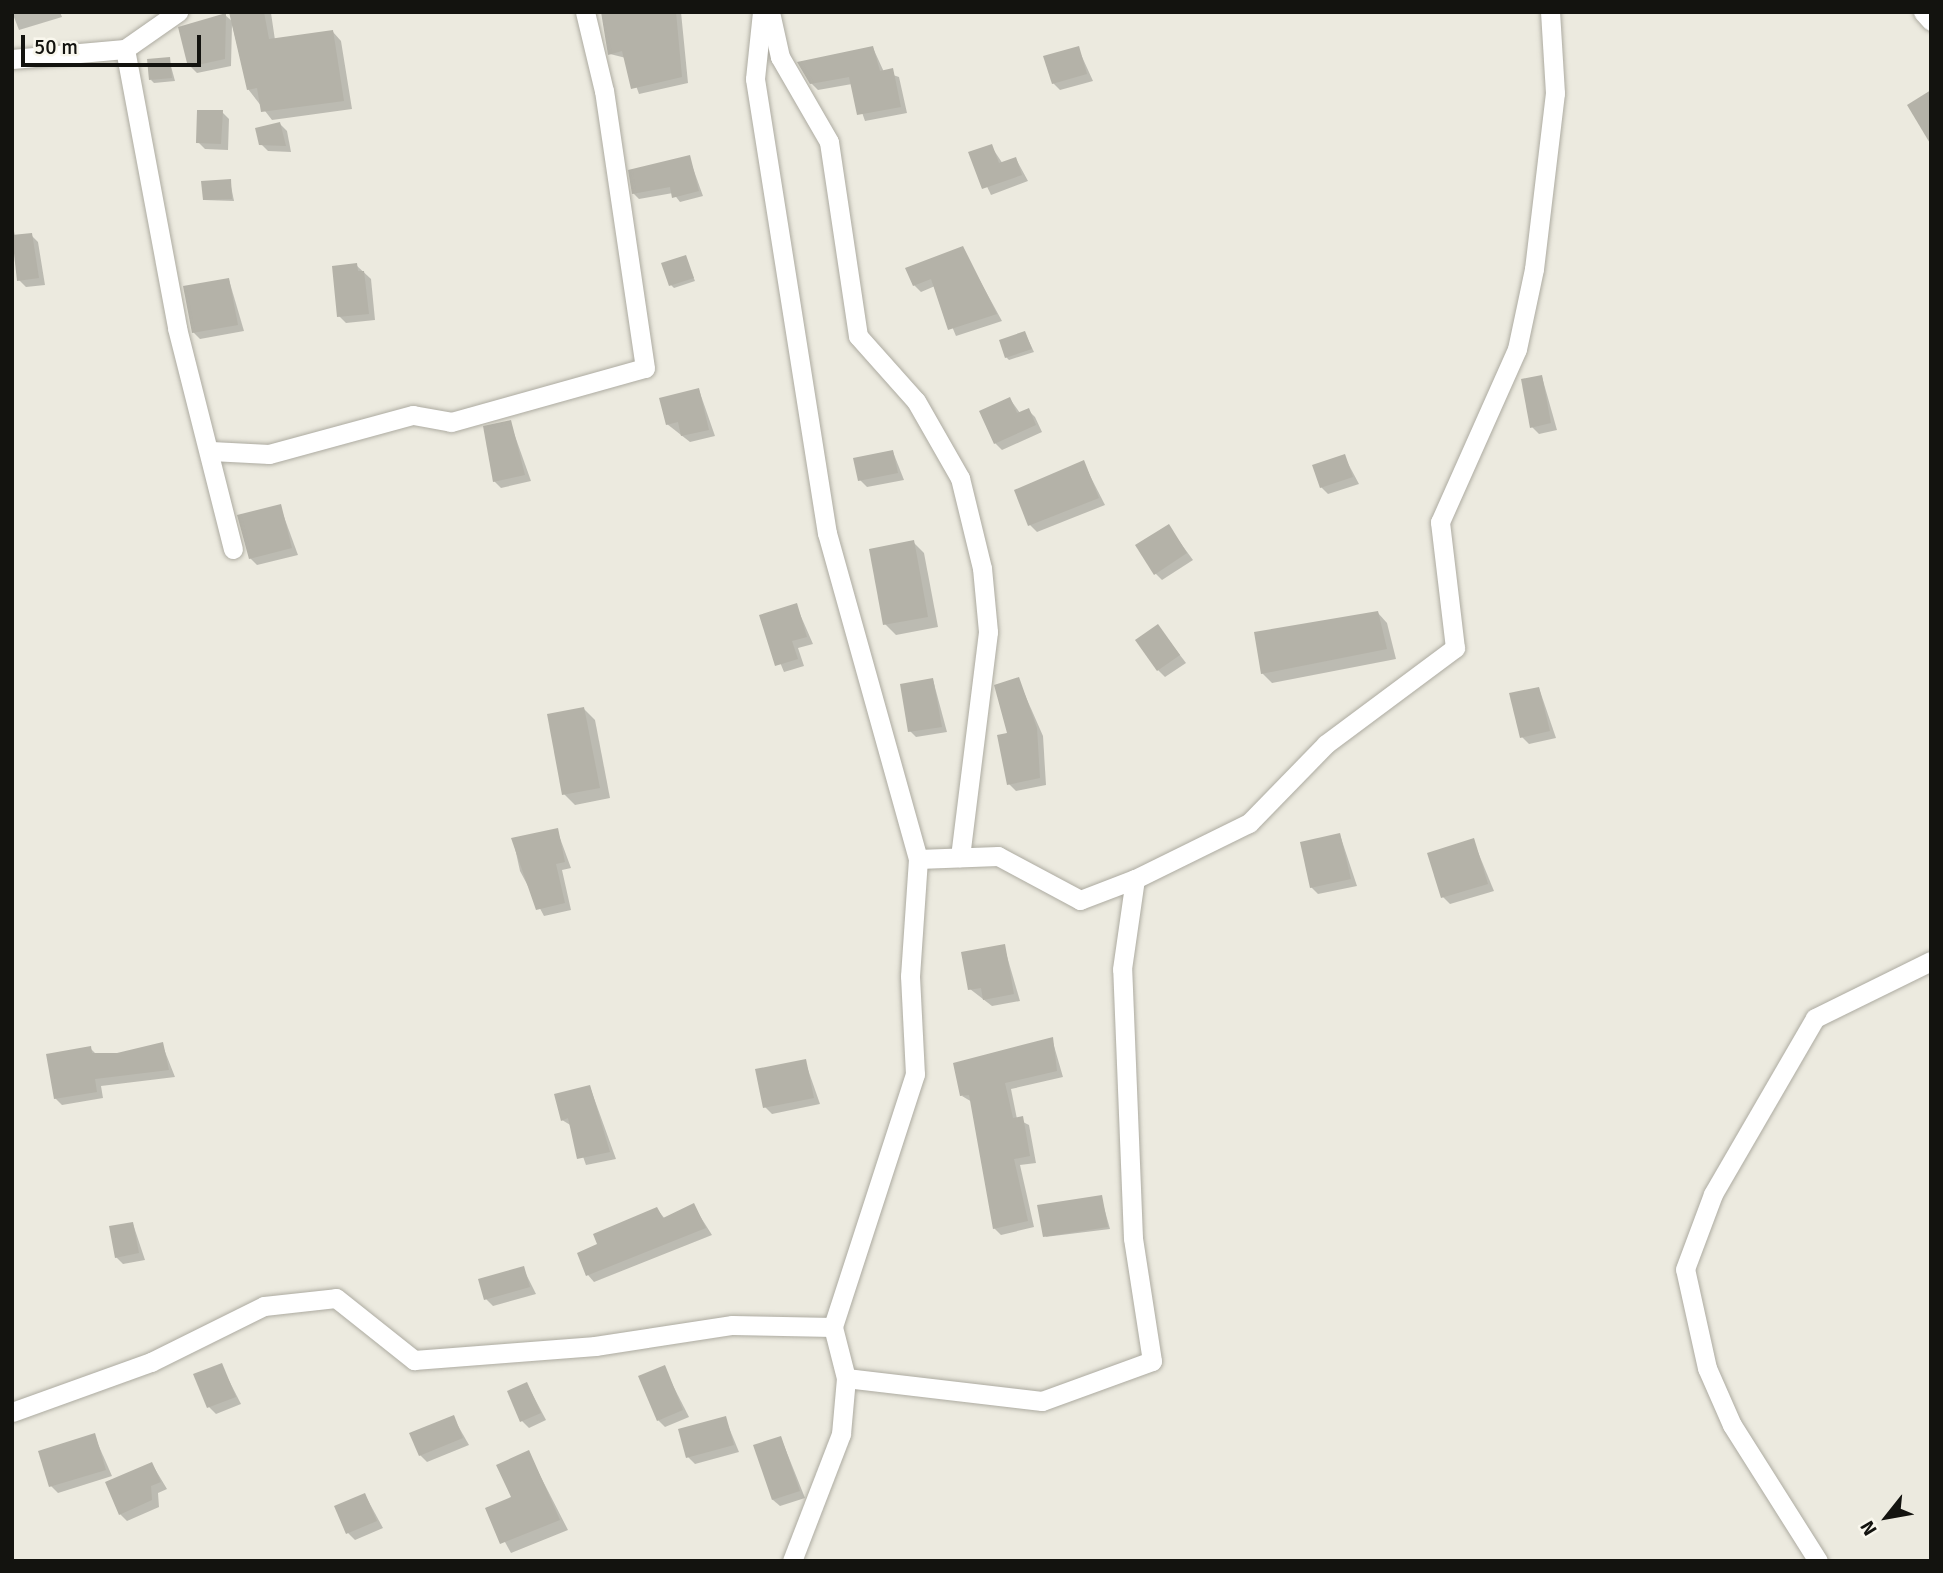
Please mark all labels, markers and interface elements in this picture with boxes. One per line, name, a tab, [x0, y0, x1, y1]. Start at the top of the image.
scale bar	[24, 21, 205, 65]
text: 50 m	[34, 34, 78, 60]
north arrow	[1852, 1482, 1922, 1552]
text: N	[1855, 1516, 1883, 1540]

